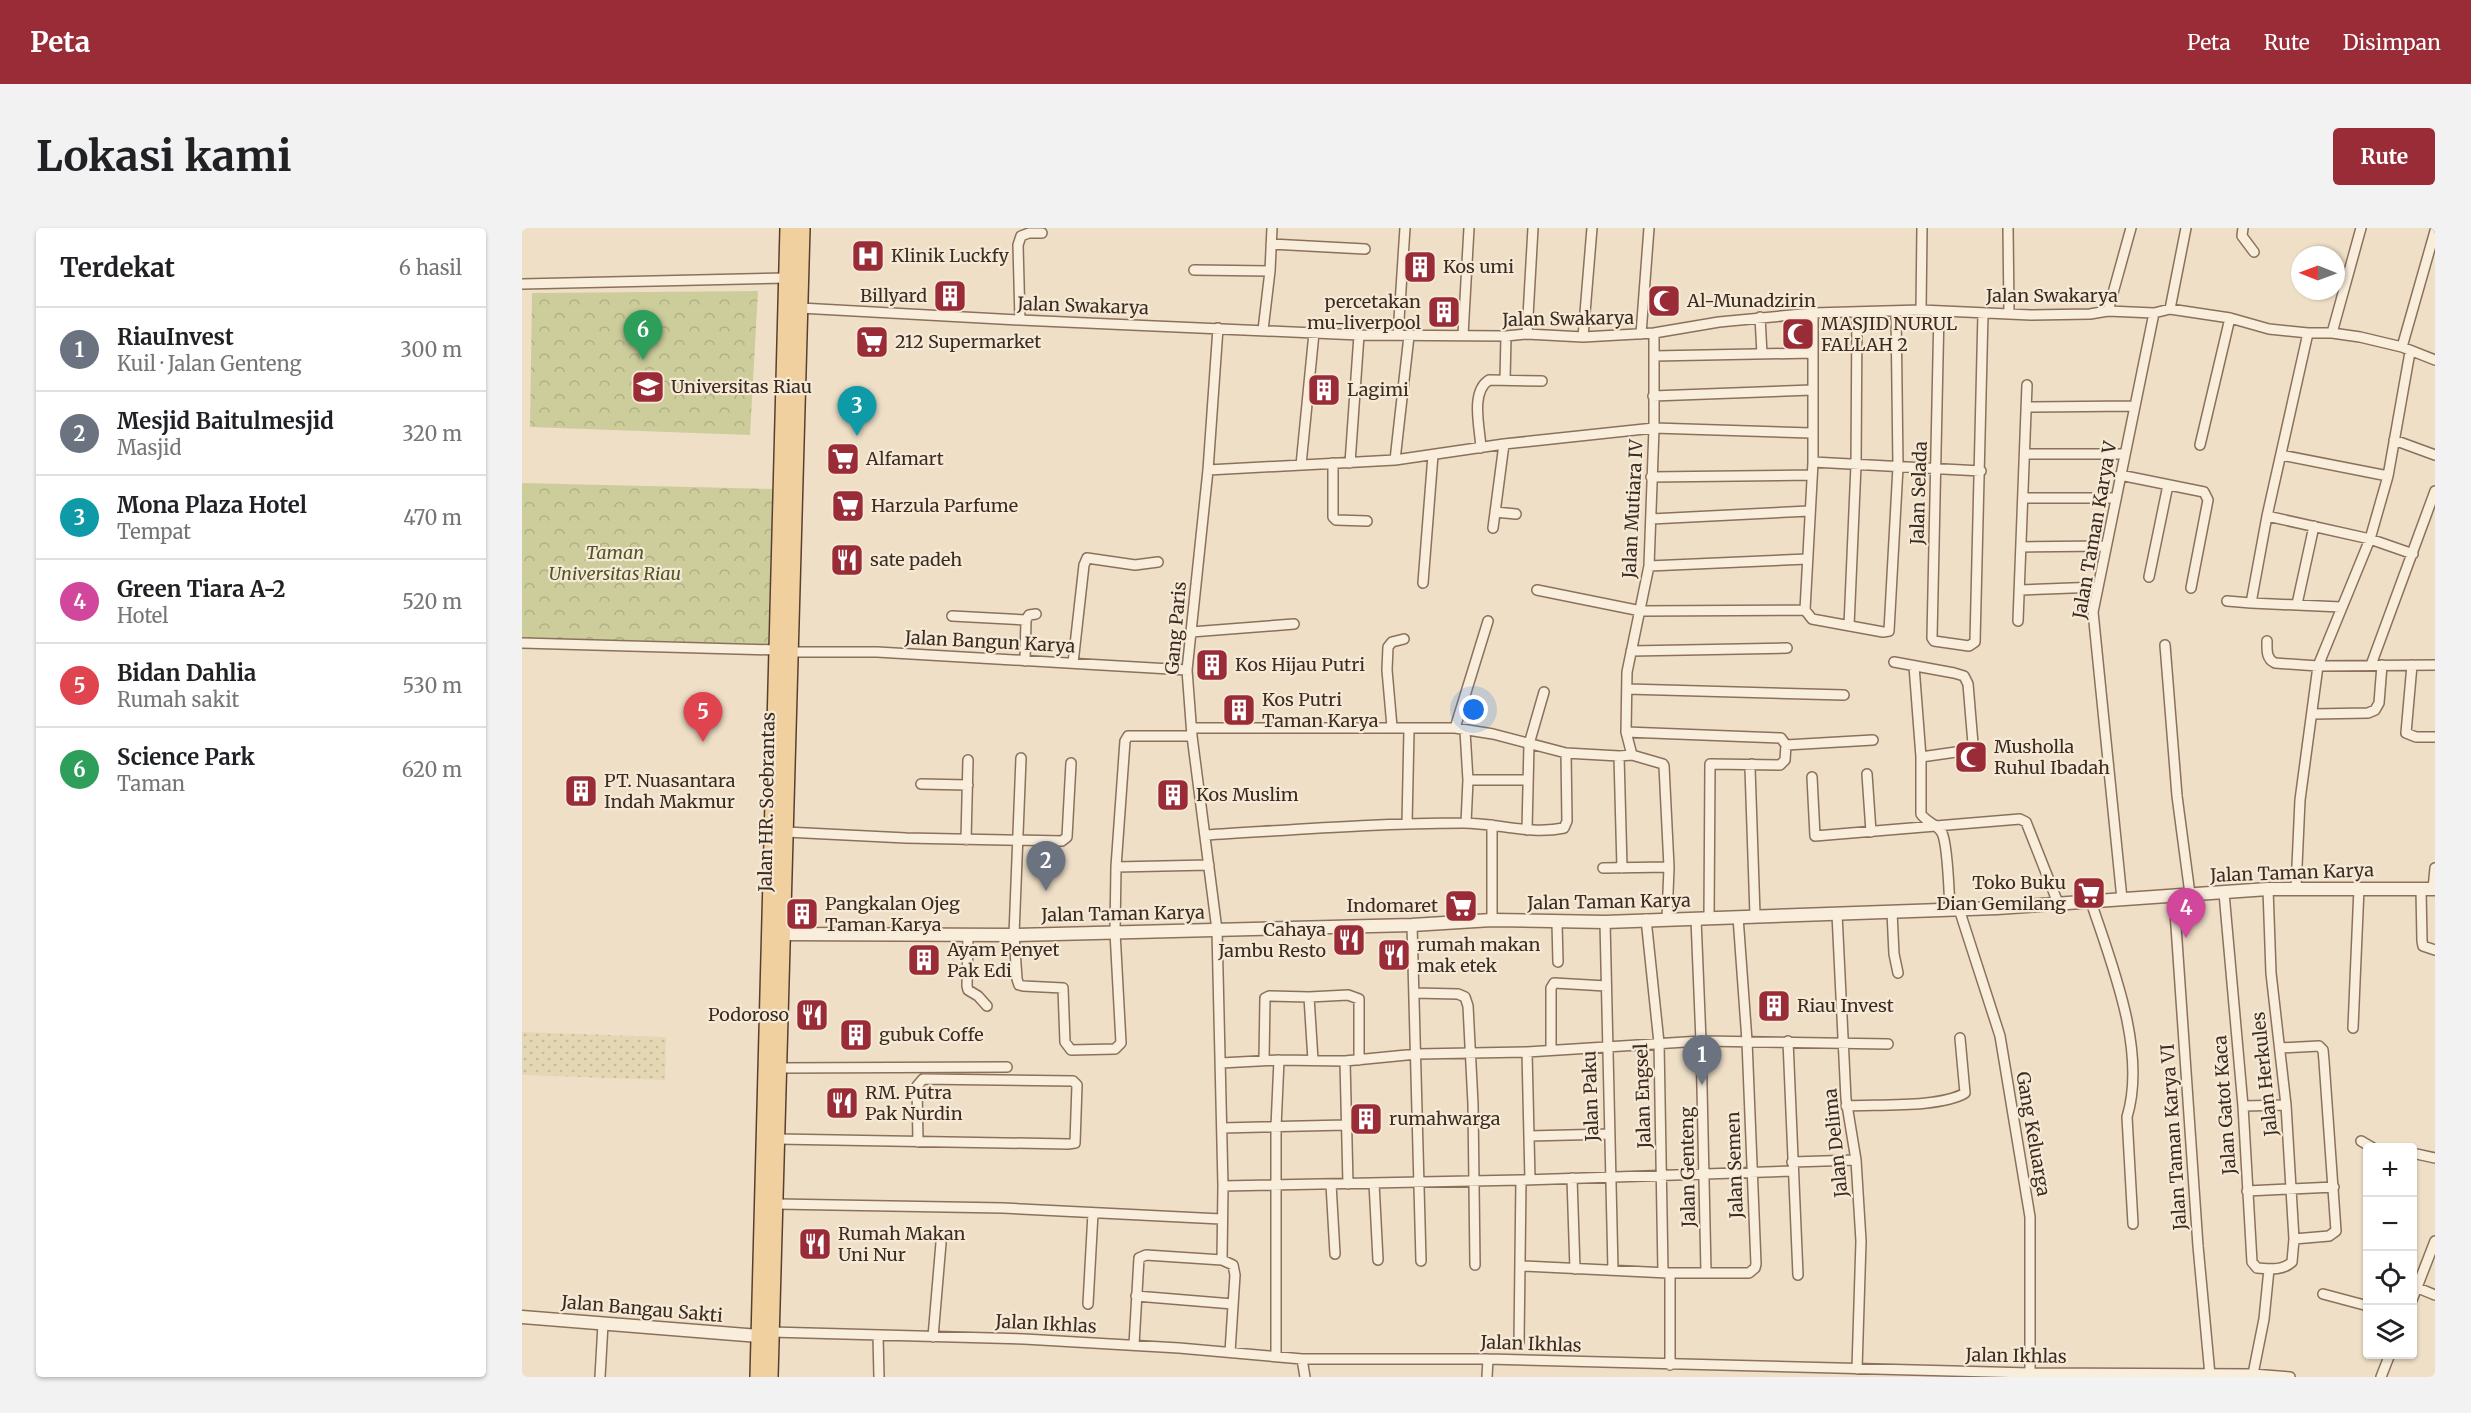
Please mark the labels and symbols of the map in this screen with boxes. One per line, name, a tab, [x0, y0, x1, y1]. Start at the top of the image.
hospital icon: Klinik Luckfy	[850, 238, 886, 274]
place label: Klinik Luckfy	[891, 244, 1010, 267]
north arrow	[2291, 246, 2345, 300]
building icon: Kos umi	[1402, 249, 1438, 285]
place label: Kos umi	[1443, 255, 1514, 278]
building icon: Billyard	[932, 278, 968, 314]
mosque icon: Al-Munadzirin	[1646, 283, 1682, 319]
place label: Billyard	[860, 284, 927, 307]
street label: Jalan Swakarya	[1985, 284, 2118, 307]
place label: Al-Munadzirin	[1686, 289, 1816, 312]
place label: percetakan mu-liverpool	[1307, 290, 1421, 334]
street label: Jalan Swakarya	[1016, 292, 1150, 319]
building icon: percetakan mu-liverpool	[1426, 294, 1462, 330]
street label: Jalan Swakarya	[1501, 306, 1634, 331]
pin: 6	[624, 310, 662, 360]
place label: MASJID NURUL FALLAH 2	[1821, 312, 1957, 356]
mosque icon: MASJID NURUL FALLAH 2	[1780, 316, 1816, 352]
supermarket icon: 212 Supermarket	[854, 324, 890, 360]
place label: 212 Supermarket	[895, 330, 1041, 353]
school or university icon: Universitas Riau	[630, 369, 666, 405]
building icon: Lagimi	[1306, 372, 1342, 408]
place label: Universitas Riau	[671, 375, 812, 398]
place label: Lagimi	[1347, 378, 1409, 401]
pin: 3	[838, 386, 876, 436]
street label: Jalan Mutiara IV	[1617, 438, 1648, 580]
street label: Jalan Taman Karya V	[2067, 438, 2122, 622]
street label: Jalan Selada	[1905, 440, 1932, 546]
supermarket icon: Alfamart	[825, 441, 861, 477]
place label: Alfamart	[865, 447, 944, 470]
supermarket icon: Harzula Parfume	[830, 488, 866, 524]
place label: Harzula Parfume	[871, 494, 1018, 517]
park label: Taman Universitas Riau	[549, 541, 681, 585]
restaurant icon: sate padeh	[829, 542, 865, 578]
place label: sate padeh	[870, 548, 962, 571]
street label: Gang Paris	[1160, 580, 1191, 675]
street label: Jalan Bangun Karya	[903, 626, 1076, 657]
building icon: Kos Hijau Putri	[1194, 647, 1230, 683]
place label: Kos Hijau Putri	[1235, 653, 1365, 676]
place label: Kos Putri Taman Karya	[1262, 688, 1379, 732]
pin: 5	[684, 692, 723, 742]
building icon: Kos Putri Taman Karya	[1221, 692, 1257, 728]
your location	[1459, 695, 1488, 724]
street label: Jalan HR. Soebrantas	[753, 712, 780, 893]
place label: Musholla Ruhul Ibadah	[1994, 735, 2110, 779]
mosque icon: Musholla Ruhul Ibadah	[1953, 739, 1989, 775]
place label: PT. Nuasantara Indah Makmur	[604, 769, 736, 813]
building icon: PT. Nuasantara Indah Makmur	[563, 773, 599, 809]
building icon: Kos Muslim	[1155, 777, 1191, 813]
place label: Kos Muslim	[1196, 783, 1299, 806]
pin: 2	[1026, 842, 1066, 891]
street label: Jalan Taman Karya	[2209, 858, 2375, 887]
place label: Toko Buku Dian Gemilang	[1936, 871, 2066, 915]
supermarket icon: Toko Buku Dian Gemilang	[2071, 875, 2107, 911]
supermarket icon: Indomaret	[1443, 888, 1479, 924]
pin: 4	[2166, 888, 2206, 938]
street label: Jalan Taman Karya	[1526, 889, 1691, 914]
place label: Pangkalan Ojeg Taman Karya	[825, 892, 960, 936]
place label: Indomaret	[1347, 894, 1438, 917]
building icon: Pangkalan Ojeg Taman Karya	[784, 896, 820, 932]
street label: Jalan Taman Karya	[1040, 901, 1205, 926]
place label: Cahaya Jambu Resto	[1217, 918, 1326, 962]
restaurant icon: Cahaya Jambu Resto	[1331, 922, 1367, 958]
place label: rumah makan mak etek	[1417, 933, 1540, 977]
restaurant icon: rumah makan mak etek	[1376, 937, 1412, 973]
place label: Ayam Penyet Pak Edi	[946, 938, 1059, 982]
building icon: Ayam Penyet Pak Edi	[906, 942, 942, 978]
building icon: Riau Invest	[1756, 988, 1792, 1024]
place label: Riau Invest	[1797, 994, 1894, 1017]
restaurant icon: Podoroso	[794, 997, 830, 1033]
place label: Podoroso	[708, 1003, 789, 1026]
street label: Jalan Herkules	[2247, 1010, 2283, 1138]
building icon: gubuk Coffe	[838, 1017, 874, 1053]
place label: gubuk Coffe	[879, 1023, 984, 1046]
street label: Jalan Gatot Kaca	[2208, 1034, 2241, 1176]
pin: 1	[1682, 1036, 1722, 1085]
street label: Jalan Engsel	[1629, 1043, 1656, 1150]
street label: Jalan Taman Karya VI	[2156, 1043, 2192, 1232]
street label: Jalan Paku	[1577, 1050, 1604, 1143]
street label: Gang Keluarga	[2011, 1070, 2056, 1198]
place label: RM. Putra Pak Nurdin	[865, 1081, 963, 1125]
restaurant icon: RM. Putra Pak Nurdin	[824, 1085, 860, 1121]
street label: Jalan Delima	[1818, 1087, 1853, 1200]
building icon: rumahwarga	[1348, 1101, 1384, 1137]
street label: Jalan Genteng	[1675, 1106, 1700, 1228]
place label: rumahwarga	[1389, 1107, 1501, 1130]
street label: Jalan Semen	[1721, 1111, 1748, 1220]
place label: Rumah Makan Uni Nur	[838, 1222, 966, 1266]
restaurant icon: Rumah Makan Uni Nur	[797, 1226, 833, 1262]
street label: Jalan Bangau Sakti	[559, 1290, 724, 1327]
street label: Jalan Ikhlas	[994, 1309, 1097, 1338]
street label: Jalan Ikhlas	[1479, 1330, 1582, 1357]
street label: Jalan Ikhlas	[1964, 1343, 2067, 1368]

